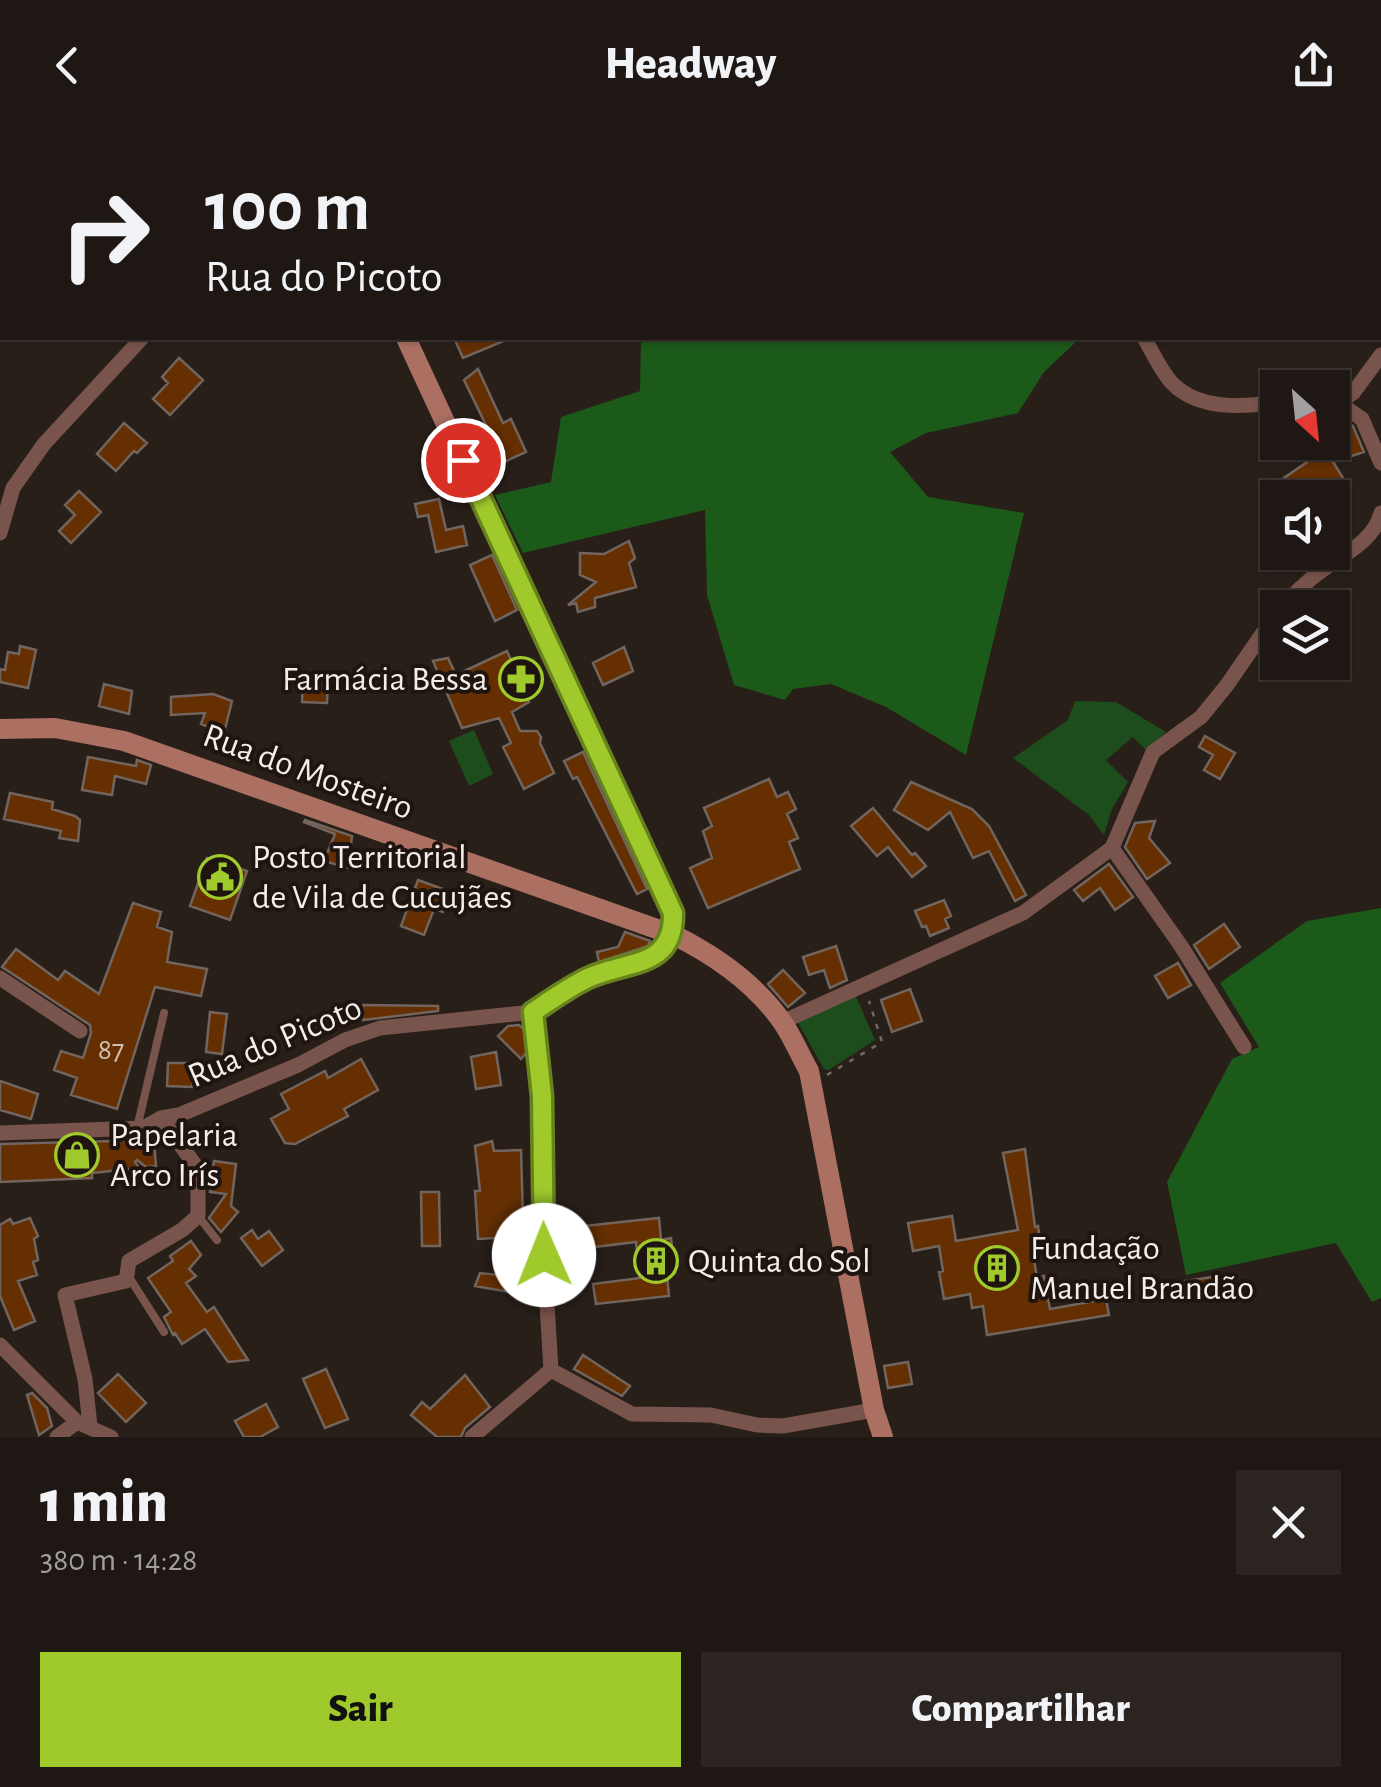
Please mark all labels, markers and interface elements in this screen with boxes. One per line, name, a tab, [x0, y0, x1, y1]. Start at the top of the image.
icon: back	[40, 38, 95, 93]
icon: share	[1286, 38, 1341, 93]
text: Headway	[605, 42, 776, 87]
icon: right	[40, 170, 170, 300]
text: 100 m	[205, 173, 370, 243]
text: Rua do Picoto	[205, 255, 443, 300]
north arrow	[1260, 370, 1350, 460]
map controls	[1260, 370, 1350, 680]
pin	[421, 418, 506, 503]
icon: arrive	[436, 433, 491, 488]
button: sound	[1260, 480, 1350, 570]
button: layers	[1260, 590, 1350, 680]
pharmacy icon: Farmácia Bessa	[498, 656, 544, 702]
place label: Farmácia Bessa	[282, 662, 488, 697]
street label: Rua do Mosteiro	[198, 718, 418, 826]
place label: Posto Territorial de Vila de Cucujães	[252, 840, 512, 915]
public building icon: Posto Territorial de Vila de Cucujães	[197, 854, 243, 900]
street label: Rua do Picoto	[183, 990, 367, 1094]
house number: 87	[98, 1035, 124, 1065]
place label: Papelaria Arco Irís	[110, 1118, 238, 1193]
shop icon: Papelaria Arco Irís	[54, 1132, 100, 1178]
position arrow	[492, 1203, 596, 1307]
place label: Fundação Manuel Brandão	[1030, 1231, 1254, 1306]
building icon: Quinta do Sol	[633, 1238, 679, 1284]
place label: Quinta do Sol	[688, 1244, 871, 1279]
building icon: Fundação Manuel Brandão	[974, 1245, 1020, 1291]
button: close	[1236, 1470, 1341, 1575]
text: 1 min	[40, 1473, 168, 1533]
text: 380 m · 14:28	[40, 1544, 197, 1576]
button: Sair	[40, 1652, 681, 1767]
button: Compartilhar	[701, 1652, 1341, 1767]

